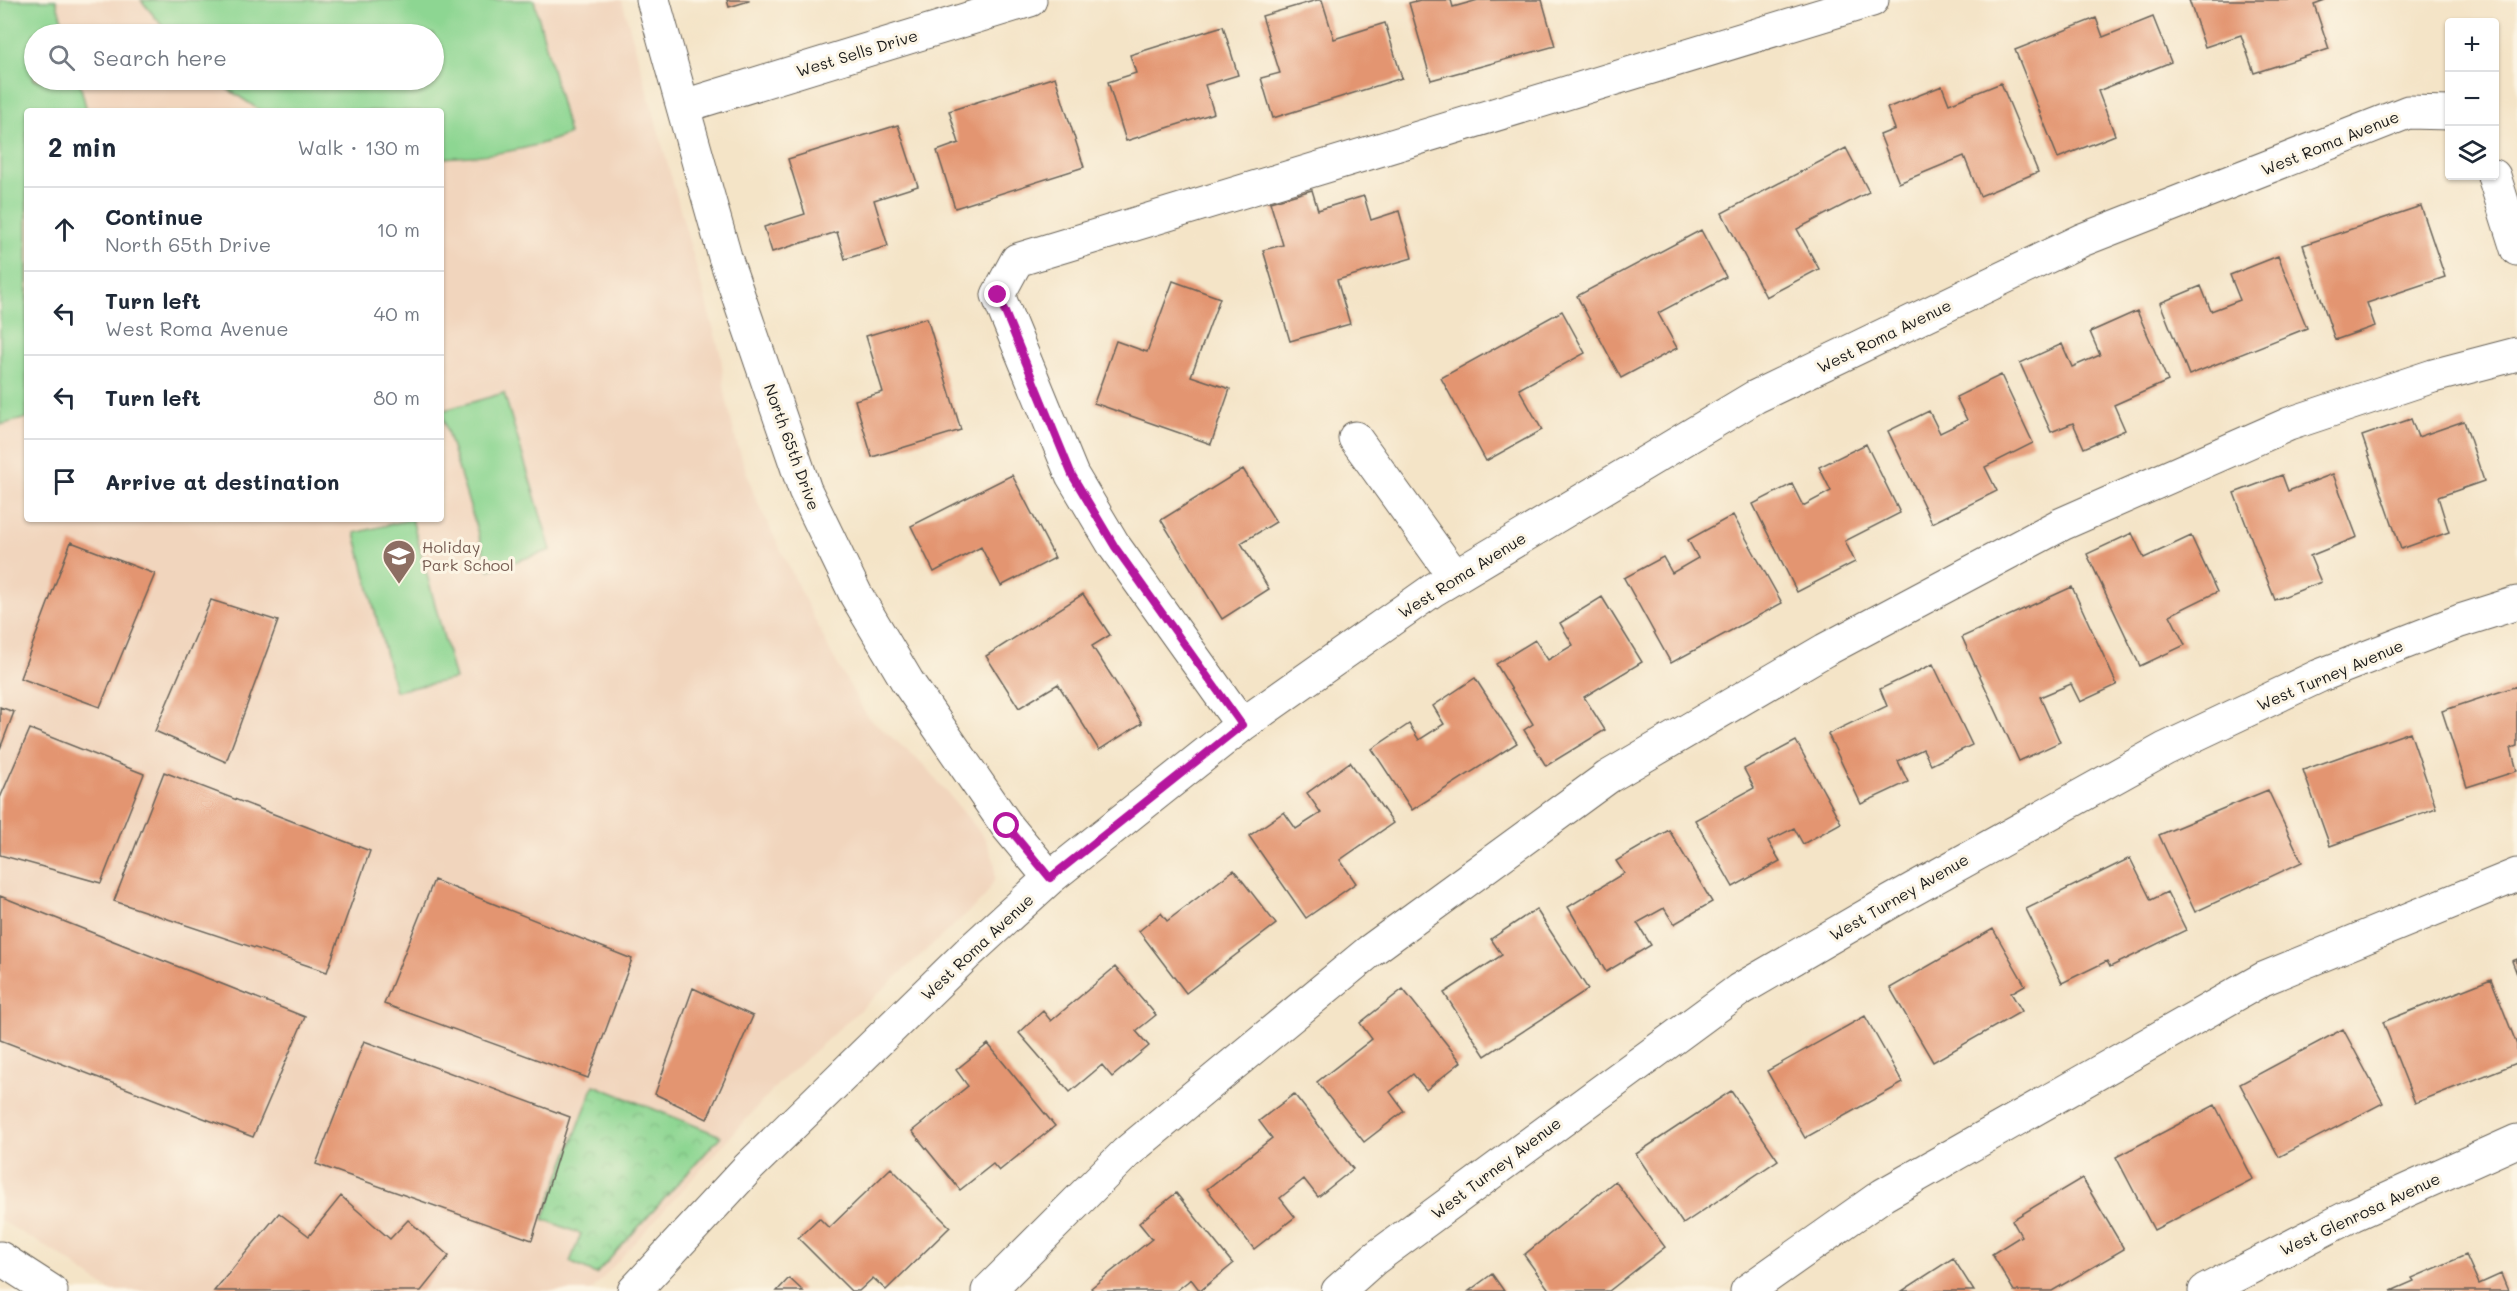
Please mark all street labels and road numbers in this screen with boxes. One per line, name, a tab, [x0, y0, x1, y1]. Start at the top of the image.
street label: West Sells Drive	[794, 24, 920, 81]
street label: West Roma Avenue	[2258, 105, 2402, 180]
street label: West Roma Avenue	[1813, 294, 1954, 377]
street label: North 65th Drive	[760, 381, 825, 513]
street label: West Roma Avenue	[1394, 527, 1530, 622]
street label: West Turney Avenue	[2253, 634, 2406, 715]
street label: West Turney Avenue	[1825, 848, 1972, 945]
street label: West Roma Avenue	[916, 889, 1038, 1004]
street label: West Turney Avenue	[1427, 1112, 1565, 1223]
street label: West Glenrosa Avenue	[2276, 1167, 2443, 1260]

